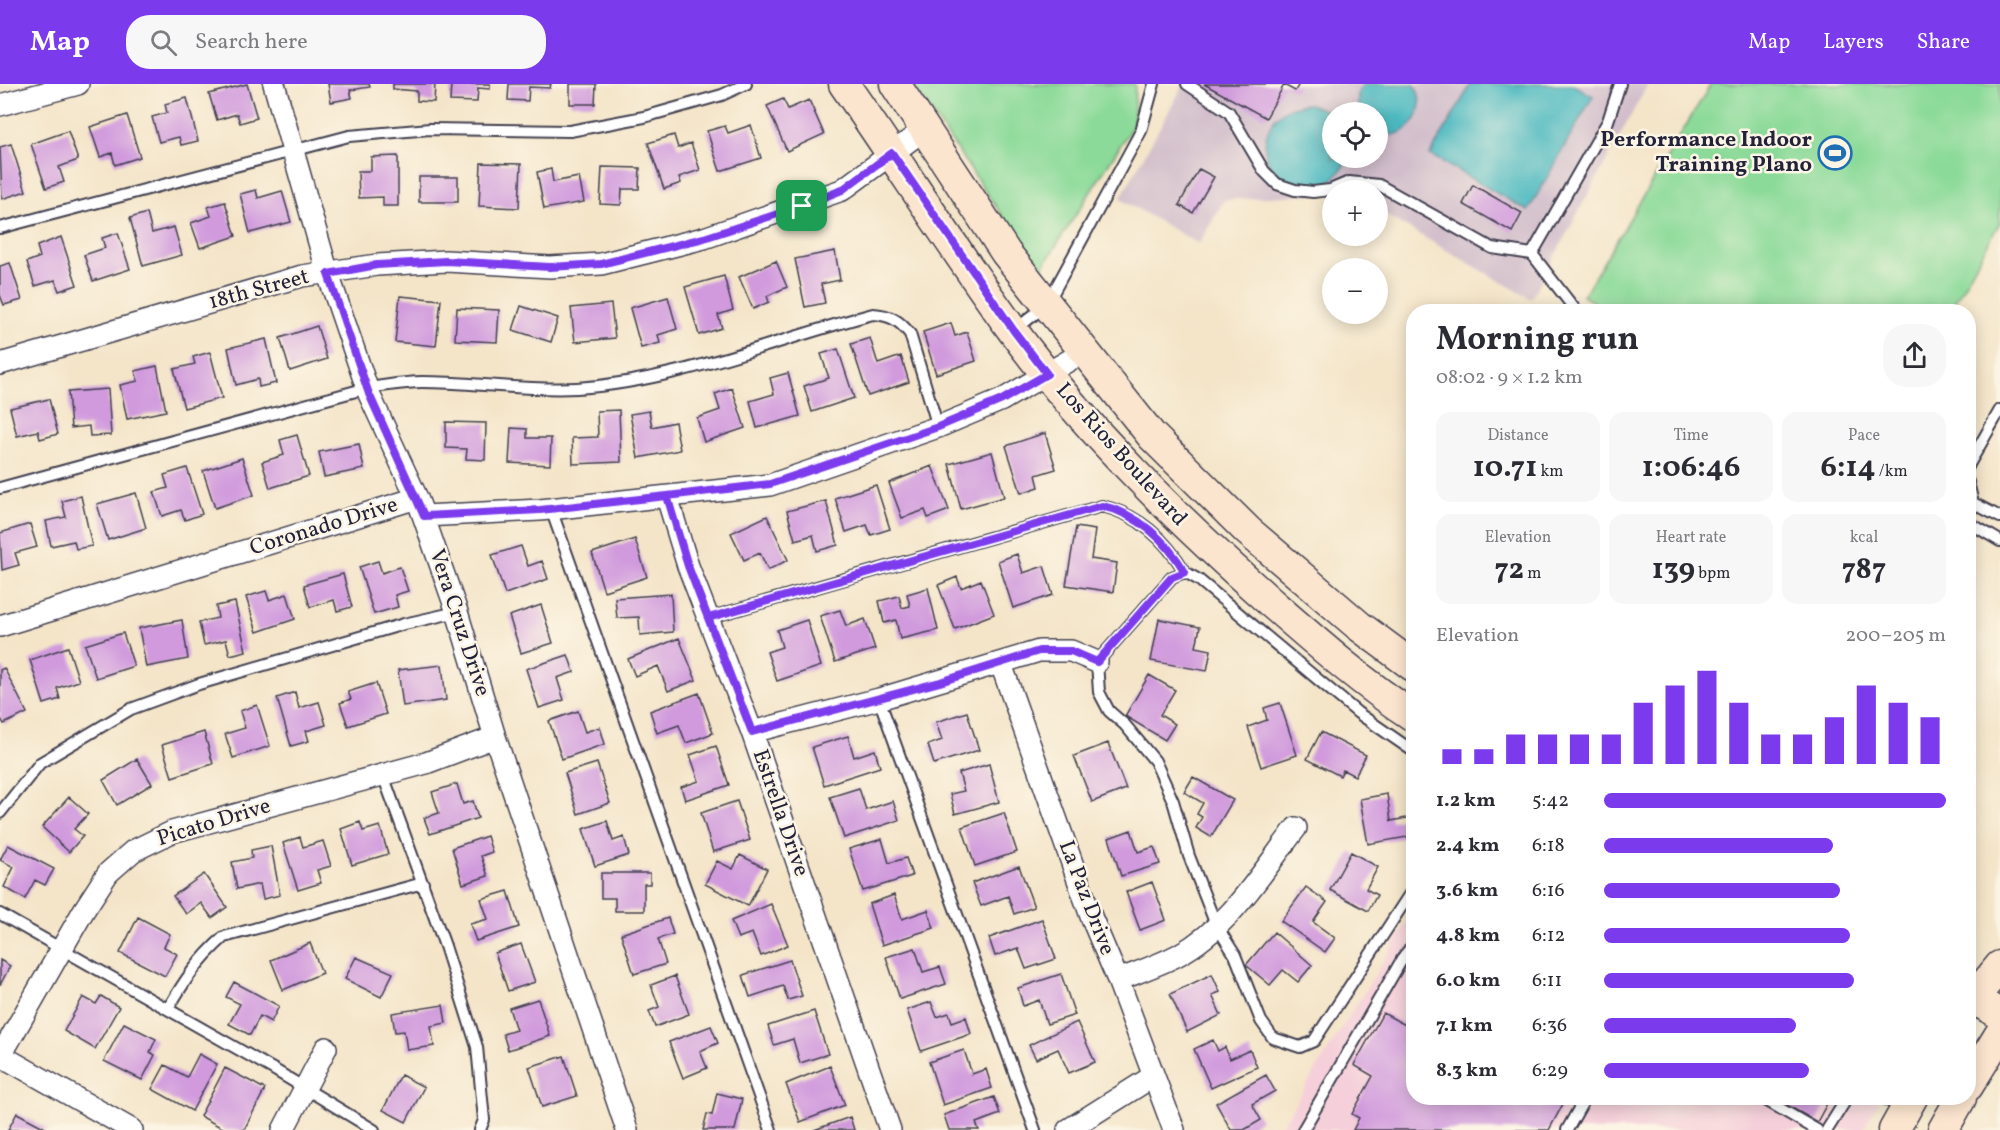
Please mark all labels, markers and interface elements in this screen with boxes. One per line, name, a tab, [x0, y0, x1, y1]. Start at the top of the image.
search box	[126, 15, 546, 69]
text: Map	[30, 23, 90, 62]
icon: search	[147, 26, 180, 59]
text: Search here	[195, 27, 308, 58]
text: Map	[1748, 28, 1790, 57]
text: Layers	[1823, 28, 1884, 57]
text: Share	[1917, 28, 1970, 57]
map controls	[1322, 102, 1388, 324]
button: locate	[1322, 102, 1388, 168]
place label: Performance Indoor Training Plano	[1600, 125, 1813, 181]
sports icon: Performance Indoor Training Plano	[1817, 135, 1853, 171]
pin	[776, 180, 827, 231]
button: +	[1322, 180, 1388, 246]
icon: arrive	[785, 189, 818, 222]
button: −	[1322, 258, 1388, 324]
street label: 18th Street	[205, 262, 313, 318]
text: Morning run	[1436, 318, 1639, 364]
button: share	[1883, 324, 1946, 387]
text: 08:02 · 9 × 1.2 km	[1436, 364, 1583, 392]
street label: Los Rios Boulevard	[1048, 376, 1194, 534]
text: Distance	[1487, 425, 1549, 447]
text: Time	[1673, 425, 1709, 447]
text: Pace	[1848, 425, 1880, 447]
text: 10.71	[1473, 447, 1537, 489]
text: 1:06:46	[1642, 447, 1740, 489]
text: 6:14	[1820, 447, 1876, 489]
text: km	[1537, 461, 1563, 483]
text: /km	[1876, 461, 1908, 483]
street label: Coronado Drive	[246, 490, 402, 564]
text: Elevation	[1485, 527, 1551, 549]
text: Heart rate	[1656, 527, 1726, 549]
text: kcal	[1850, 527, 1878, 549]
street label: Vera Cruz Drive	[421, 545, 497, 701]
text: 72	[1494, 549, 1524, 591]
text: 139	[1652, 549, 1695, 591]
text: 787	[1842, 549, 1886, 591]
text: m	[1524, 563, 1542, 585]
text: bpm	[1695, 563, 1730, 585]
text: Elevation	[1436, 622, 1519, 650]
text: 200–205 m	[1845, 622, 1946, 650]
street label: Estrella Drive	[744, 745, 816, 881]
text: 1.2 km	[1436, 787, 1496, 815]
text: 5:42	[1532, 787, 1569, 815]
street label: Picato Drive	[153, 791, 275, 855]
text: 2.4 km	[1436, 832, 1500, 860]
text: 6:18	[1532, 832, 1565, 860]
street label: La Paz Drive	[1050, 836, 1122, 960]
text: 3.6 km	[1436, 877, 1498, 905]
text: 6:16	[1532, 877, 1565, 905]
text: 4.8 km	[1436, 922, 1500, 950]
text: 6:12	[1532, 922, 1565, 950]
text: 6.0 km	[1436, 967, 1500, 995]
text: 6:11	[1532, 967, 1562, 995]
text: 7.1 km	[1436, 1012, 1493, 1040]
text: 6:36	[1532, 1012, 1567, 1040]
text: 8.3 km	[1436, 1057, 1498, 1085]
text: 6:29	[1532, 1057, 1568, 1085]

